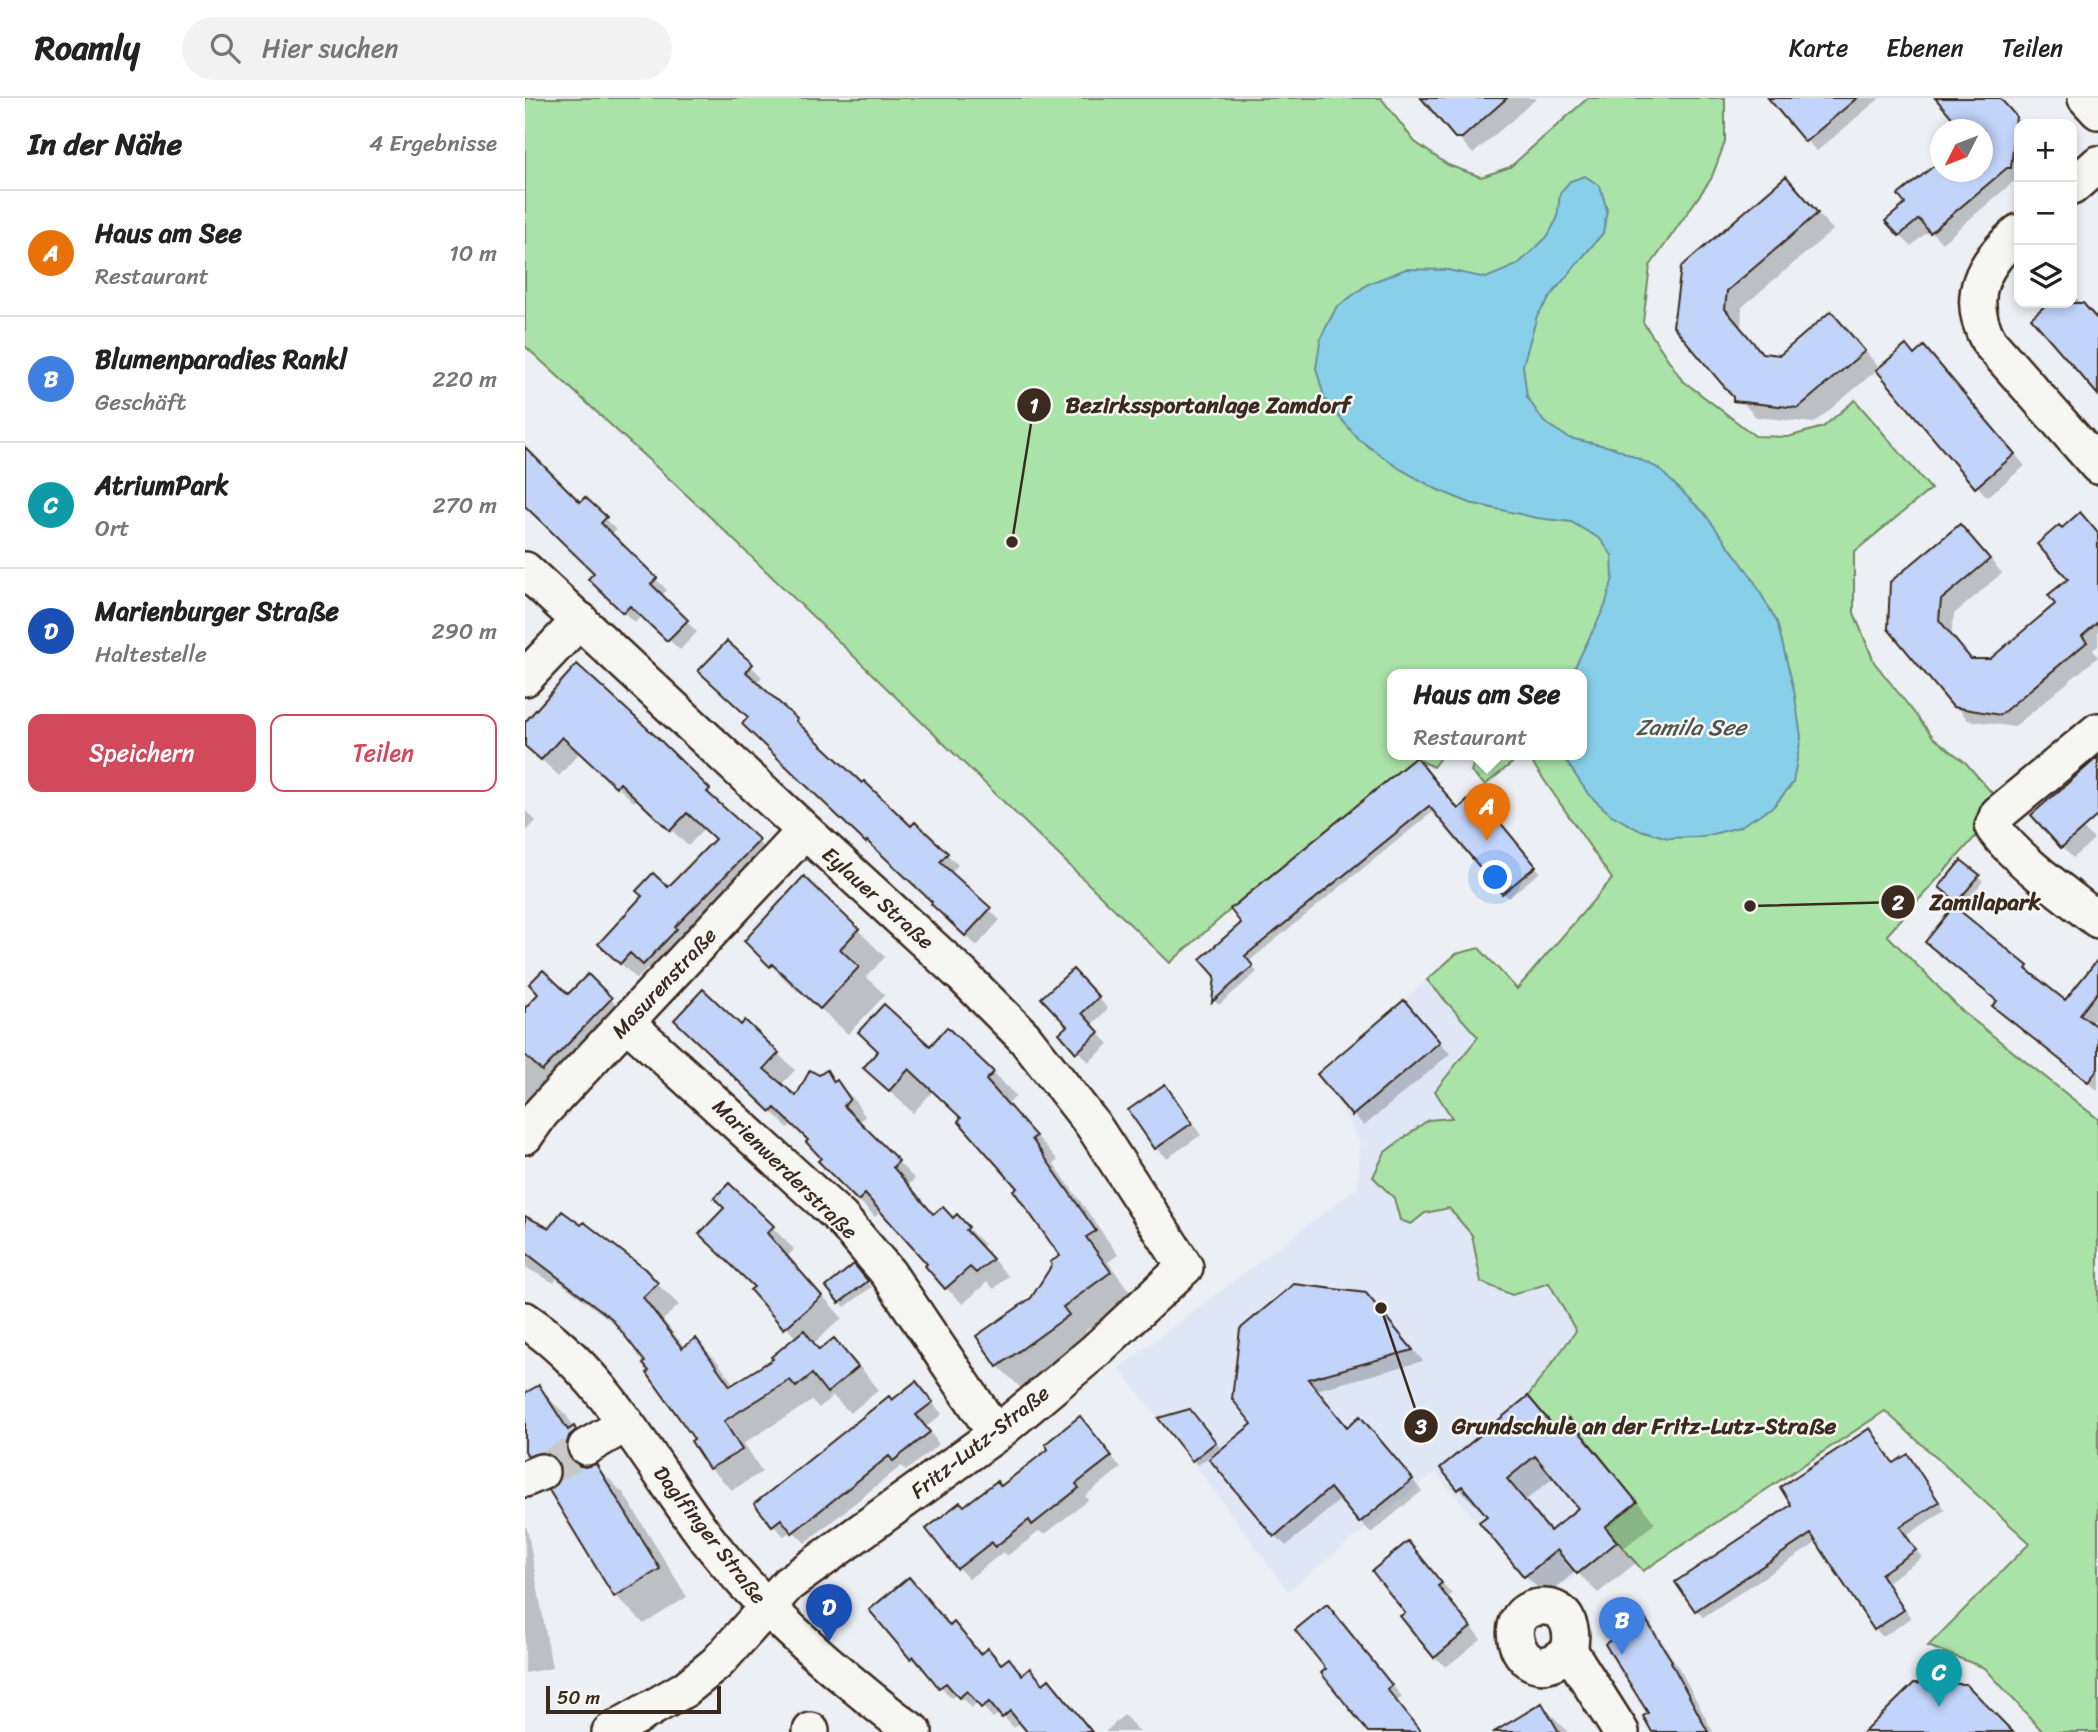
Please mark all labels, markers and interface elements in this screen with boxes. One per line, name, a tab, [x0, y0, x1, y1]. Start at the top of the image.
search box	[182, 17, 672, 80]
text: Roamly	[35, 19, 140, 77]
text: Hier suchen	[262, 25, 398, 71]
text: Karte	[1789, 27, 1848, 69]
text: Ebenen	[1886, 27, 1964, 69]
text: Teilen	[2002, 27, 2063, 69]
icon: search	[206, 29, 244, 67]
text: In der Nähe	[28, 117, 182, 171]
north arrow	[1930, 119, 1993, 182]
map controls	[2014, 119, 2077, 308]
button: +	[2014, 119, 2077, 182]
text: 4 Ergebnisse	[369, 123, 497, 164]
button: −	[2014, 182, 2077, 245]
text: Haus am See	[95, 210, 242, 256]
text: A	[43, 233, 59, 274]
text: 10 m	[449, 233, 497, 274]
button: layers	[2014, 245, 2077, 308]
text: Restaurant	[95, 256, 209, 297]
text: Blumenparadies Rankl	[95, 336, 347, 382]
text: B	[44, 359, 58, 400]
text: 220 m	[432, 359, 497, 400]
text: Geschäft	[95, 382, 186, 423]
callout: Bezirkssportanlage Zamdorf	[1016, 383, 1365, 427]
text: Bezirkssportanlage Zamdorf	[1065, 385, 1354, 426]
text: 1	[1029, 387, 1039, 425]
text: AtriumPark	[95, 462, 228, 508]
text: C	[44, 485, 58, 526]
text: 270 m	[432, 485, 497, 526]
text: Ort	[95, 508, 129, 549]
text: Marienburger Straße	[95, 588, 339, 634]
text: D	[44, 611, 58, 652]
text: 290 m	[431, 611, 497, 652]
text: Haltestelle	[95, 634, 207, 675]
popup	[1387, 669, 1587, 760]
text: Haus am See	[1414, 671, 1560, 717]
water label: Zamila See	[1636, 707, 1748, 748]
button: Speichern	[28, 714, 256, 792]
button: Teilen	[270, 714, 497, 792]
text: Restaurant	[1414, 717, 1527, 758]
pin: A	[1464, 783, 1510, 841]
street label: Eylauer Straße	[813, 837, 943, 960]
your location	[1478, 860, 1512, 894]
callout: Zamilapark	[1881, 880, 2055, 924]
text: Zamilapark	[1928, 882, 2042, 923]
text: 2	[1891, 884, 1904, 922]
street label: Masurenstraße	[602, 918, 726, 1048]
street label: Marienwerderstraße	[703, 1089, 867, 1249]
street label: Fritz-Lutz-Straße	[902, 1375, 1058, 1509]
callout: Grundschule an der Fritz-Lutz-Straße	[1403, 1404, 1851, 1448]
text: Grundschule an der Fritz-Lutz-Straße	[1451, 1406, 1837, 1447]
text: 3	[1414, 1408, 1427, 1446]
street label: Daglfinger Straße	[643, 1457, 777, 1613]
pin: D	[806, 1584, 852, 1642]
pin: B	[1599, 1597, 1645, 1655]
pin: C	[1916, 1649, 1962, 1707]
text: 50 m	[557, 1681, 600, 1714]
scale bar	[546, 1683, 721, 1715]

